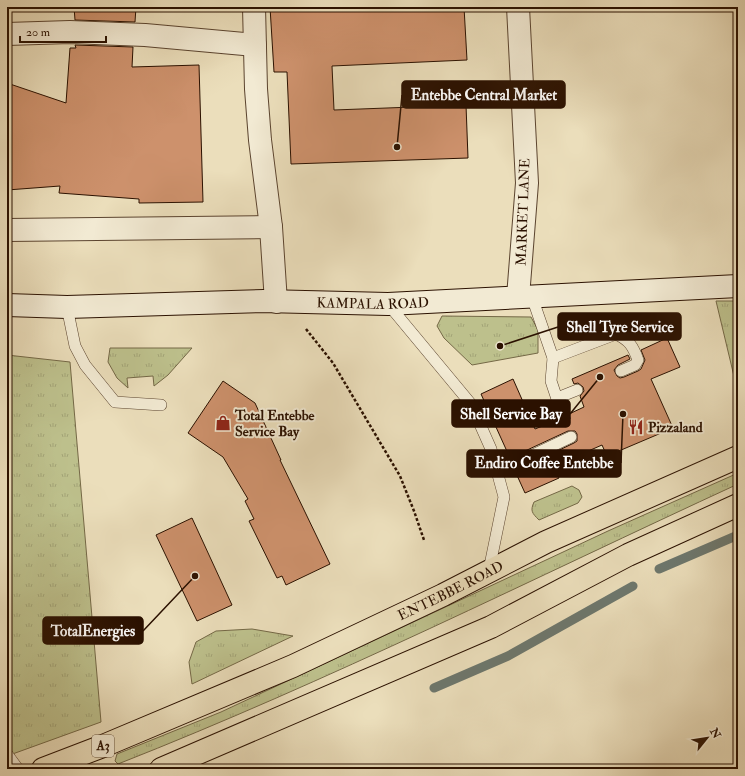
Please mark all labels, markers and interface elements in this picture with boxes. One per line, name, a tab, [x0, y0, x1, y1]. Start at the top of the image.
scale bar	[20, 18, 106, 44]
text: 20 m	[26, 25, 51, 40]
callout: Entebbe Central Market	[402, 81, 565, 108]
text: Entebbe Central Market	[411, 86, 557, 105]
street label: MARKET LANE	[513, 158, 533, 266]
street label: KAMPALA ROAD	[316, 293, 429, 312]
callout: Shell Tyre Service	[558, 313, 681, 340]
text: Shell Tyre Service	[566, 318, 675, 338]
callout: Shell Service Bay	[452, 400, 570, 427]
text: Shell Service Bay	[460, 405, 563, 425]
place label: Total Entebbe Service Bay	[234, 407, 315, 441]
shop icon: Total Entebbe Service Bay	[214, 414, 232, 432]
restaurant icon: Pizzaland	[627, 418, 645, 436]
place label: Pizzaland	[648, 419, 703, 436]
callout: Endiro Coffee Entebbe	[467, 450, 621, 477]
text: Endiro Coffee Entebbe	[475, 454, 614, 473]
street label: ENTEBBE ROAD	[395, 557, 506, 624]
callout: TotalEnergies	[43, 617, 143, 644]
text: TotalEnergies	[50, 622, 135, 642]
north arrow	[687, 718, 727, 758]
text: N	[707, 725, 724, 742]
road number: A3	[92, 735, 114, 757]

